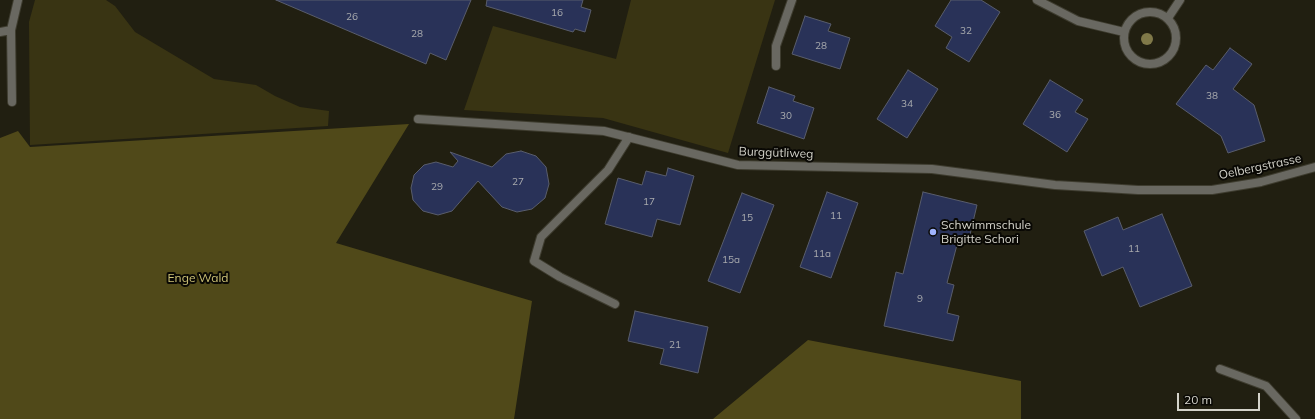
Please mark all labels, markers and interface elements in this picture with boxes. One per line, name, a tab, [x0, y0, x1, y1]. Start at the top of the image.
house number: 16	[551, 7, 563, 19]
house number: 26	[346, 11, 358, 23]
house number: 32	[960, 25, 972, 37]
house number: 28	[411, 28, 423, 40]
house number: 28	[815, 40, 827, 52]
house number: 38	[1206, 90, 1218, 102]
house number: 34	[901, 98, 913, 110]
house number: 36	[1049, 109, 1061, 121]
house number: 30	[780, 110, 792, 122]
street label: Burggütliweg	[738, 144, 814, 162]
street label: Oelbergstrasse	[1217, 151, 1303, 183]
house number: 27	[512, 176, 524, 188]
house number: 29	[431, 181, 443, 193]
house number: 17	[643, 196, 655, 208]
house number: 11	[830, 210, 842, 222]
house number: 15	[741, 212, 753, 224]
place label: Schwimmschule Brigitte Schori	[941, 218, 1031, 246]
marker: Schwimmschule Brigitte Schori	[928, 227, 938, 237]
house number: 11	[1128, 243, 1140, 255]
house number: 11a	[813, 248, 831, 260]
house number: 15a	[722, 254, 740, 266]
park label: Enge Wald	[168, 271, 228, 285]
house number: 9	[917, 293, 923, 305]
house number: 21	[669, 339, 681, 351]
scale bar	[1179, 385, 1262, 411]
text: 20 m	[1184, 392, 1212, 407]

